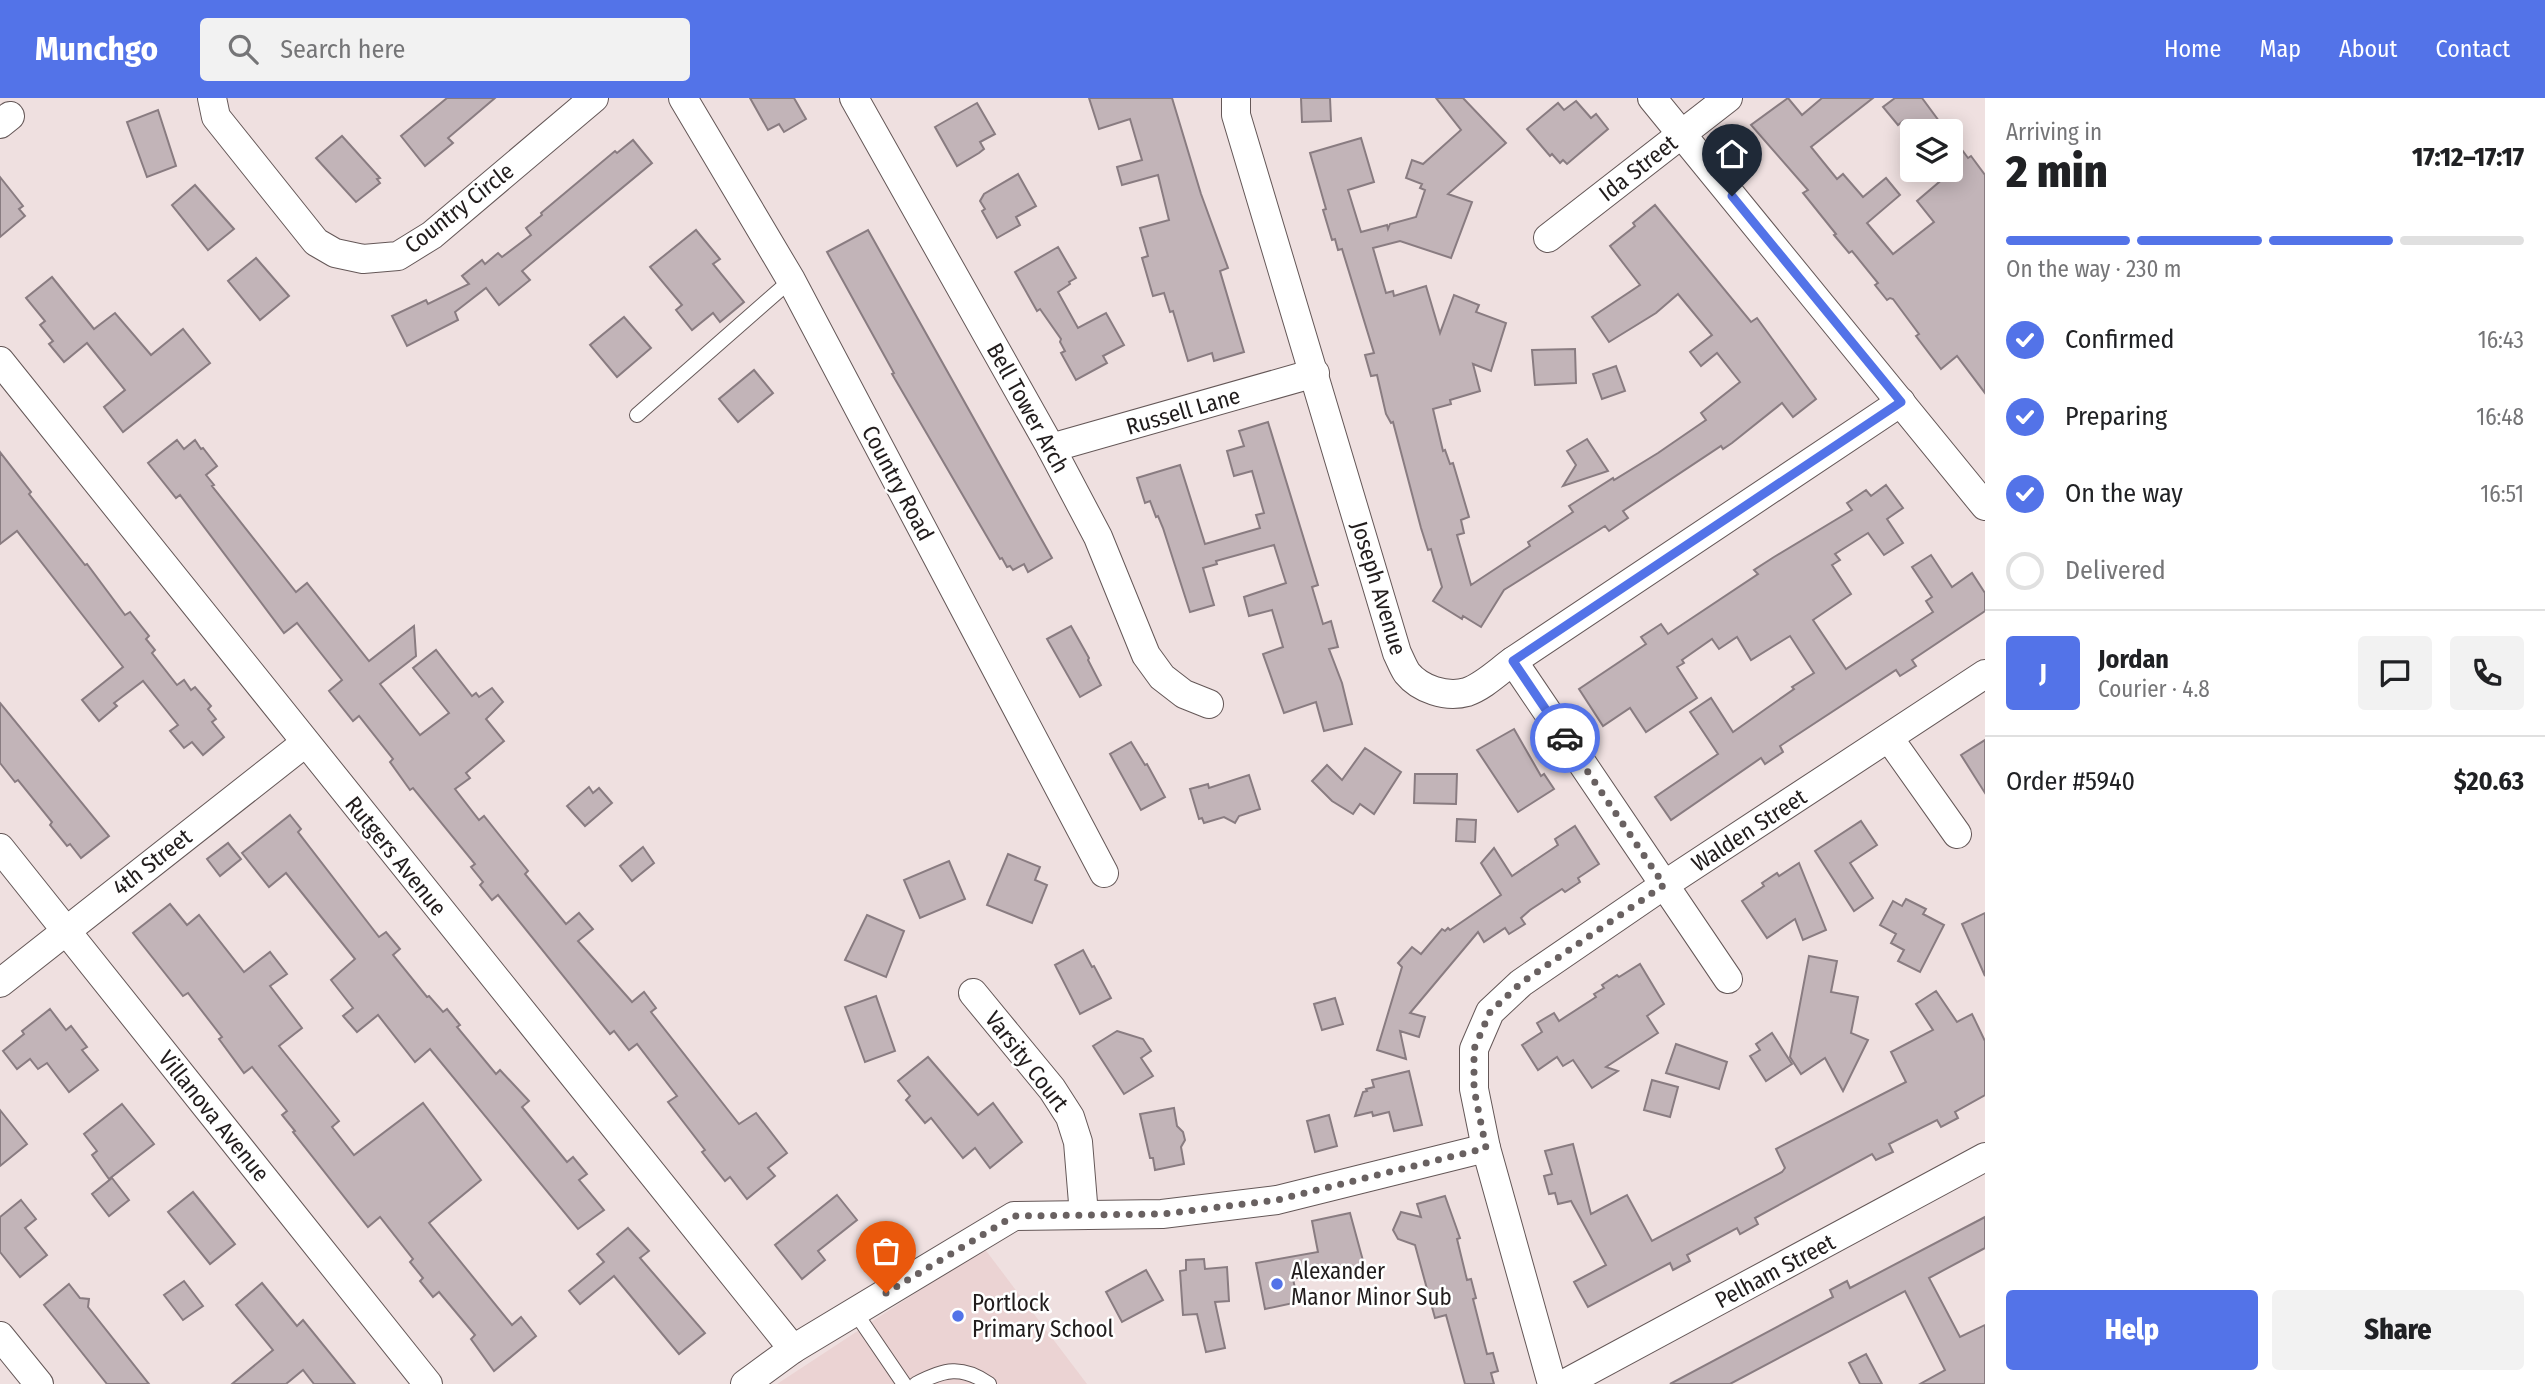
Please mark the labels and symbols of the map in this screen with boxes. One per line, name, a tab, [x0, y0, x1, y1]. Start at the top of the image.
pin	[1702, 124, 1762, 196]
street label: Ida Street	[1593, 128, 1683, 207]
street label: Country Circle	[399, 157, 519, 259]
street label: Bell Tower Arch	[981, 338, 1075, 478]
street label: Russell Lane	[1123, 381, 1243, 441]
street label: Country Road	[856, 421, 940, 545]
street label: Joseph Avenue	[1345, 518, 1413, 658]
courier	[1530, 703, 1600, 773]
street label: Walden Street	[1686, 782, 1812, 878]
street label: Rutgers Avenue	[339, 791, 453, 921]
street label: 4th Street	[107, 822, 198, 902]
street label: Varsity Court	[979, 1005, 1075, 1117]
street label: Villanova Avenue	[153, 1045, 275, 1187]
pin	[856, 1221, 916, 1293]
street label: Pelham Street	[1710, 1227, 1840, 1314]
place label: Alexander Manor Minor Sub	[1291, 1257, 1452, 1311]
marker: Alexander Manor Minor Sub	[1269, 1276, 1285, 1292]
place label: Portlock Primary School	[972, 1289, 1114, 1343]
marker: Portlock Primary School	[950, 1308, 966, 1324]

